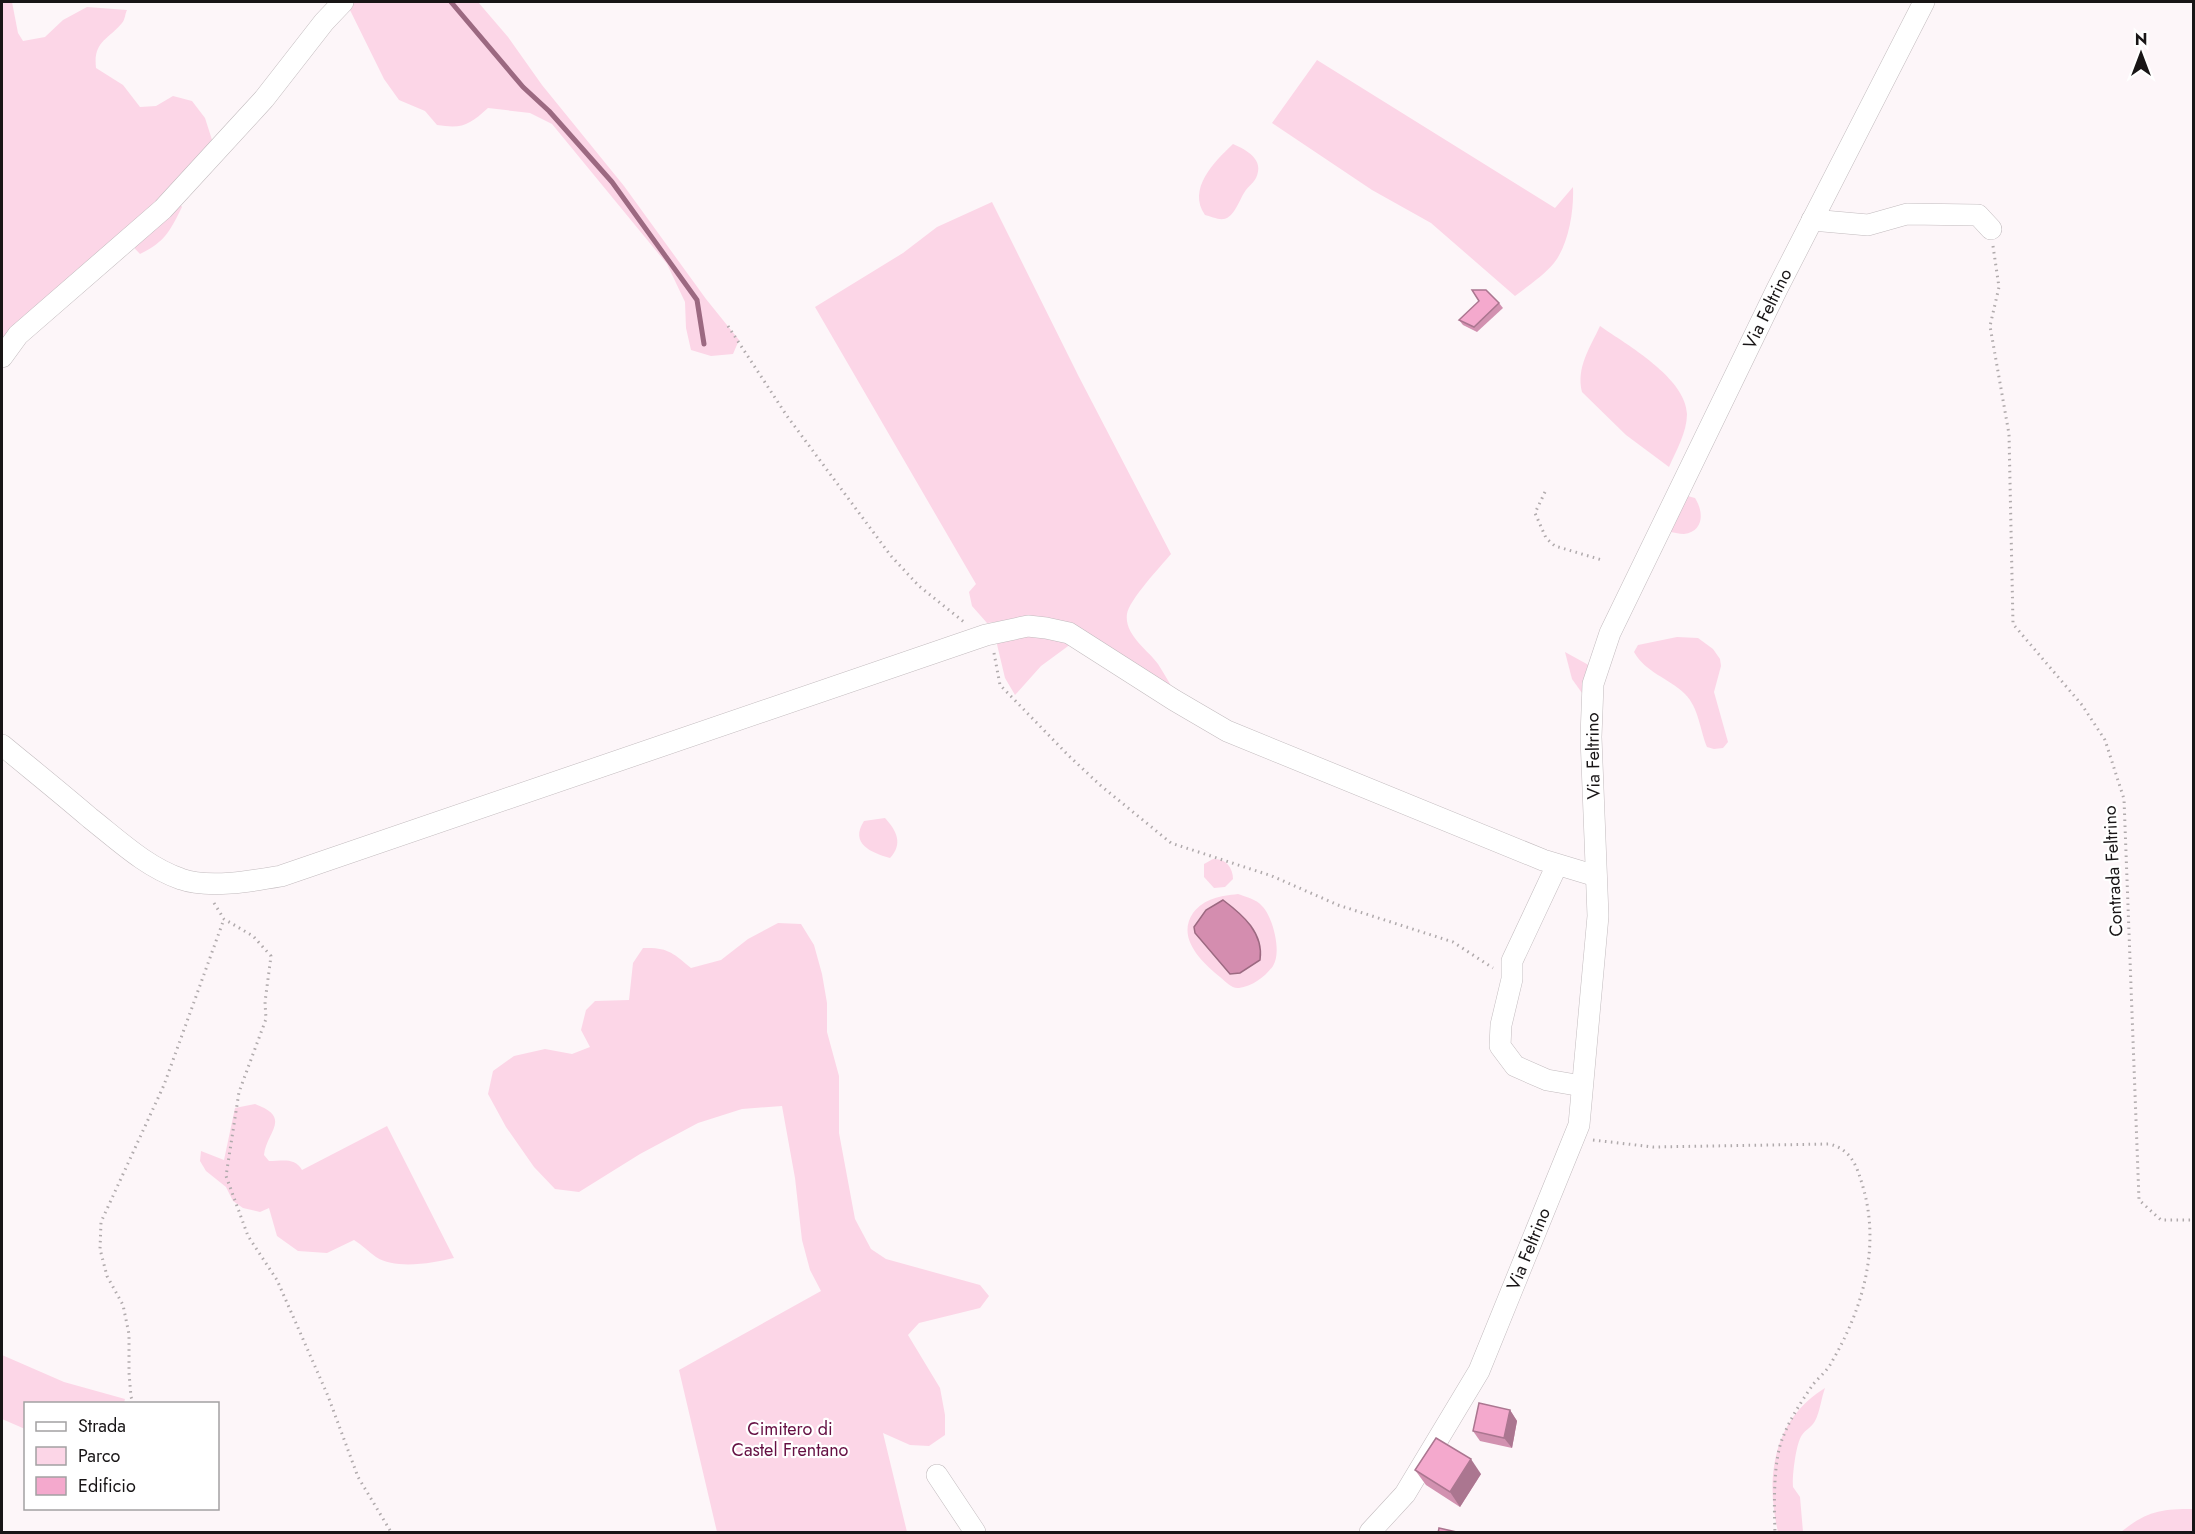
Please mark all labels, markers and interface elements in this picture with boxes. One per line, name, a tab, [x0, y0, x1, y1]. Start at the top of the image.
north arrow	[2111, 24, 2171, 84]
text: N	[2135, 28, 2147, 51]
street label: Via Feltrino	[1737, 264, 1798, 354]
street label: Via Feltrino	[1579, 712, 1607, 800]
street label: Contrada Feltrino	[2097, 805, 2129, 937]
street label: Via Feltrino	[1500, 1204, 1557, 1294]
legend	[24, 1402, 219, 1510]
text: Strada	[78, 1413, 126, 1439]
park label: Cimitero di Castel Frentano	[732, 1416, 849, 1463]
text: Parco	[78, 1443, 120, 1469]
text: Edificio	[78, 1473, 136, 1499]

